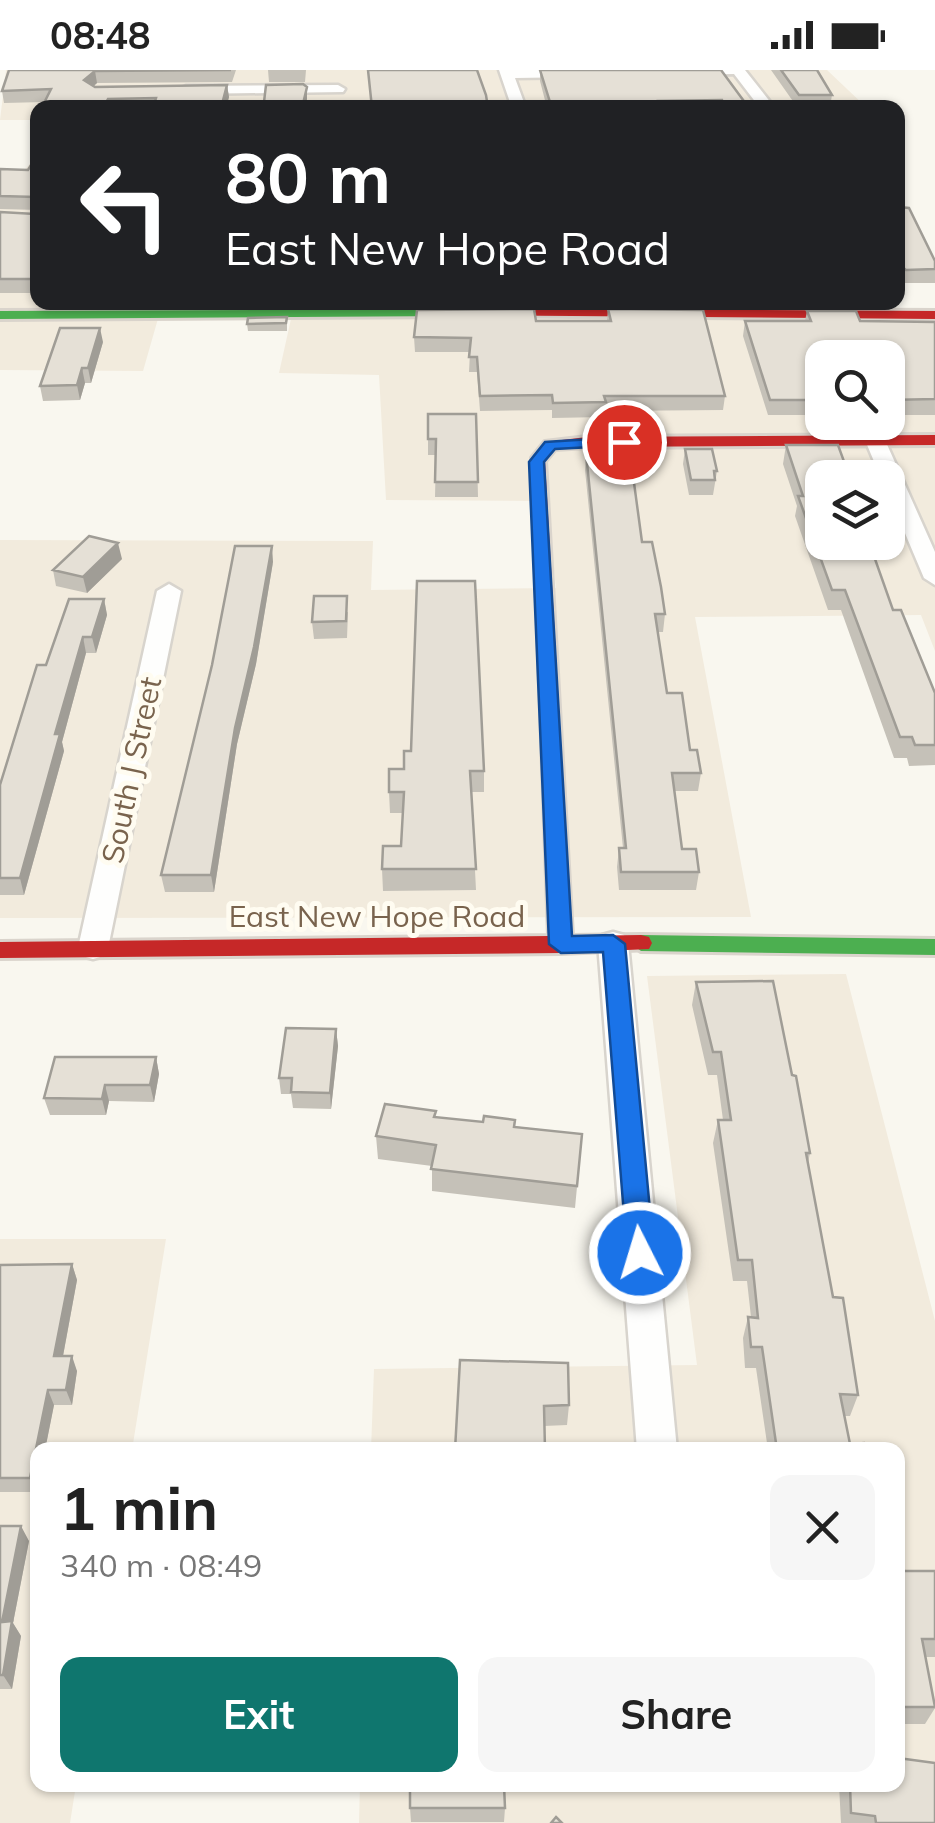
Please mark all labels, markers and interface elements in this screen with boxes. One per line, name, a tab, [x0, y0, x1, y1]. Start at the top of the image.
text: 08:48	[50, 11, 151, 59]
text: 80 m	[225, 133, 391, 221]
icon: left	[60, 140, 190, 270]
text: East New Hope Road	[225, 220, 670, 276]
map controls	[805, 340, 905, 560]
button: search	[805, 340, 905, 440]
pin	[582, 400, 667, 485]
icon: arrive	[597, 415, 652, 470]
button: layers	[805, 460, 905, 560]
street label: South J Street	[93, 673, 169, 867]
street label: East New Hope Road	[229, 897, 525, 935]
position arrow	[588, 1201, 692, 1305]
text: 1 min	[60, 1470, 218, 1545]
button: close	[770, 1475, 875, 1580]
text: 340 m · 08:49	[60, 1545, 262, 1585]
button: Exit	[60, 1657, 458, 1772]
button: Share	[478, 1657, 875, 1772]

